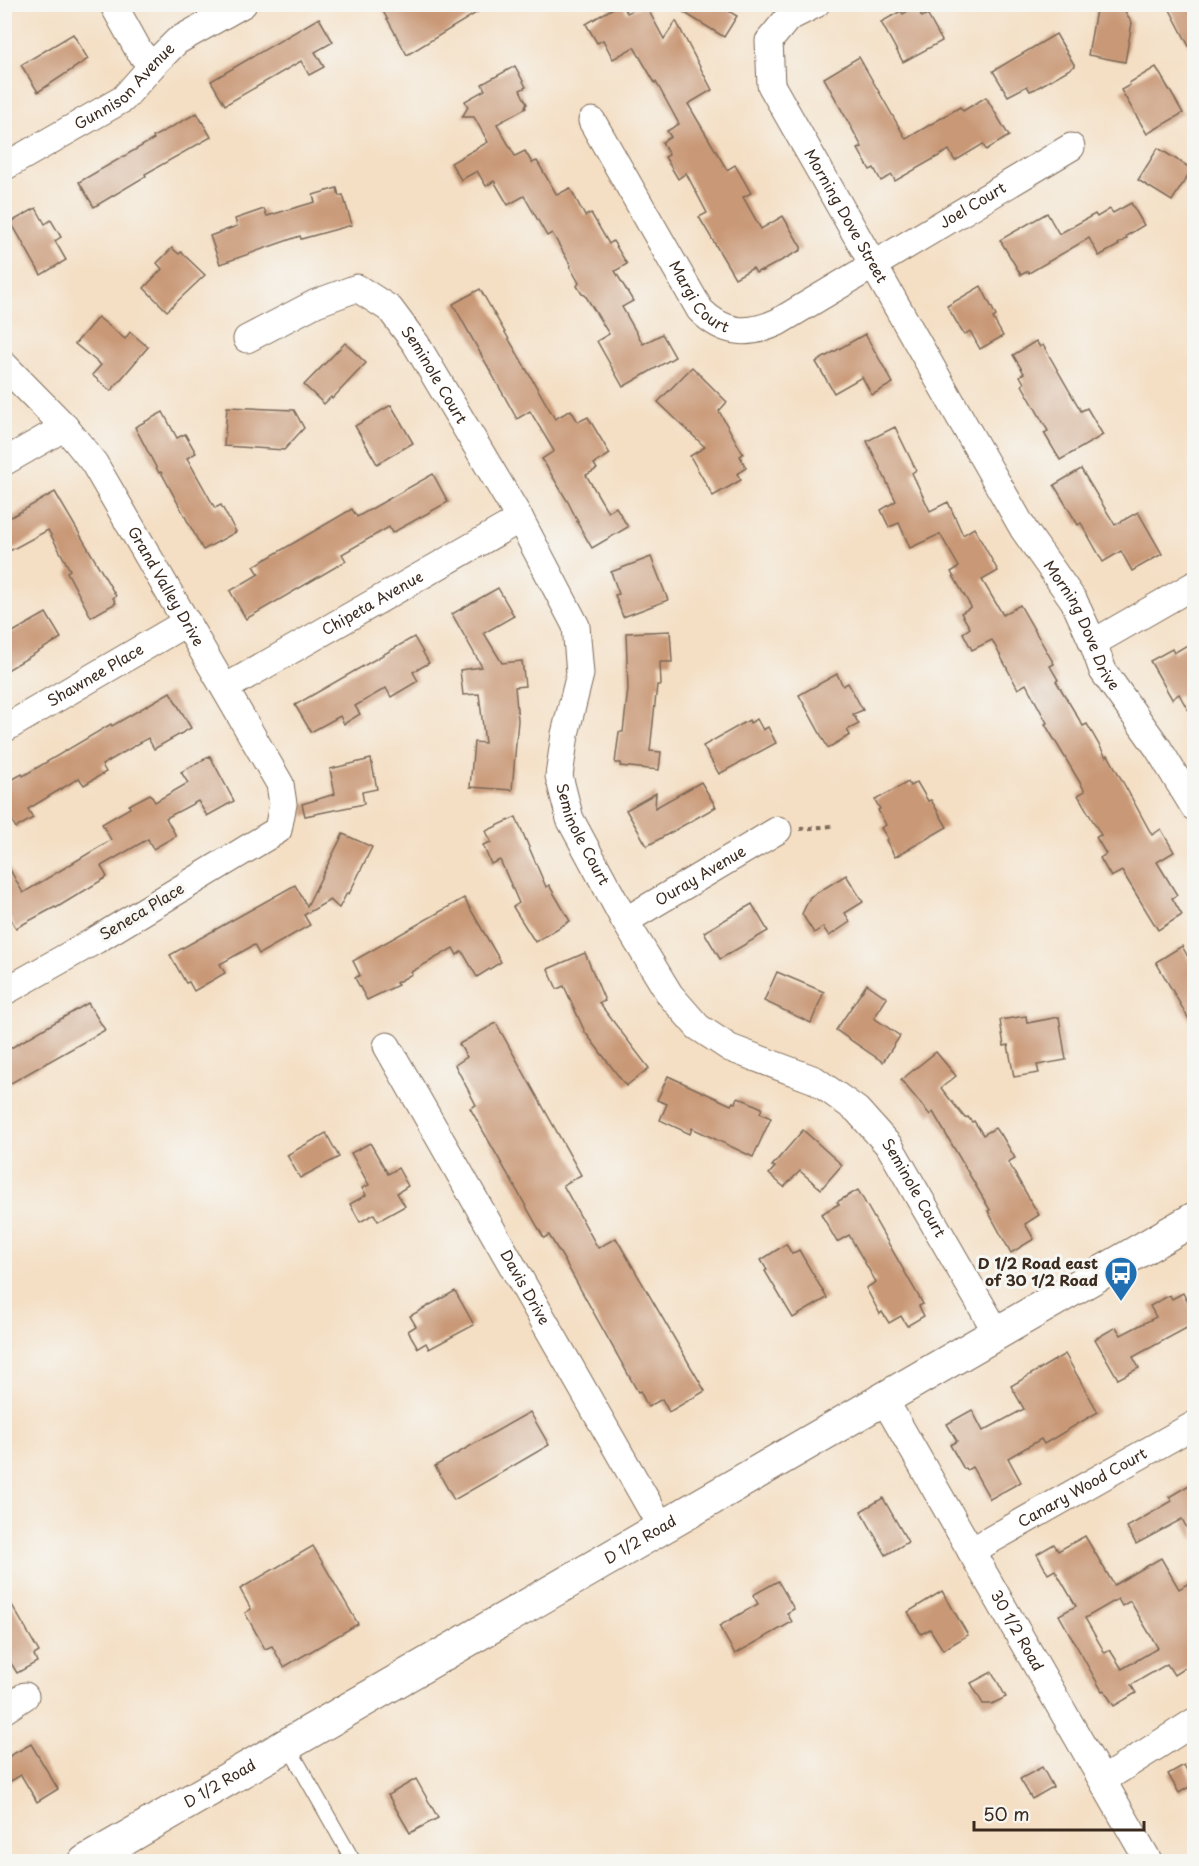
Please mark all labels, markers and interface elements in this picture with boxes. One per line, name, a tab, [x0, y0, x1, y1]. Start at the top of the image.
street label: Gunnison Avenue	[69, 37, 179, 135]
street label: Morning Dove Street	[800, 144, 894, 287]
street label: Joel Court	[934, 175, 1010, 233]
street label: Margi Court	[664, 256, 733, 338]
street label: Seminole Court	[396, 321, 474, 427]
street label: Grand Valley Drive	[123, 521, 211, 650]
street label: Morning Dove Drive	[1039, 555, 1126, 694]
street label: Chipeta Avenue	[317, 564, 427, 640]
street label: Shawnee Place	[42, 637, 147, 711]
street label: Seminole Court	[551, 780, 617, 889]
street label: Ouray Avenue	[650, 839, 750, 911]
street label: Seneca Place	[94, 876, 188, 945]
street label: Seminole Court	[877, 1132, 952, 1241]
street label: Davis Drive	[495, 1245, 557, 1329]
place label: D 1/2 Road east of 30 1/2 Road	[978, 1251, 1098, 1291]
bus stop icon: D 1/2 Road east of 30 1/2 Road	[1103, 1255, 1139, 1302]
street label: Canary Wood Court	[1013, 1441, 1150, 1532]
street label: D 1/2 Road	[599, 1509, 680, 1569]
street label: 30 1/2 Road	[986, 1585, 1050, 1675]
street label: D 1/2 Road	[179, 1752, 260, 1812]
scale bar	[974, 1794, 1144, 1832]
text: 50 m	[983, 1800, 1030, 1827]

